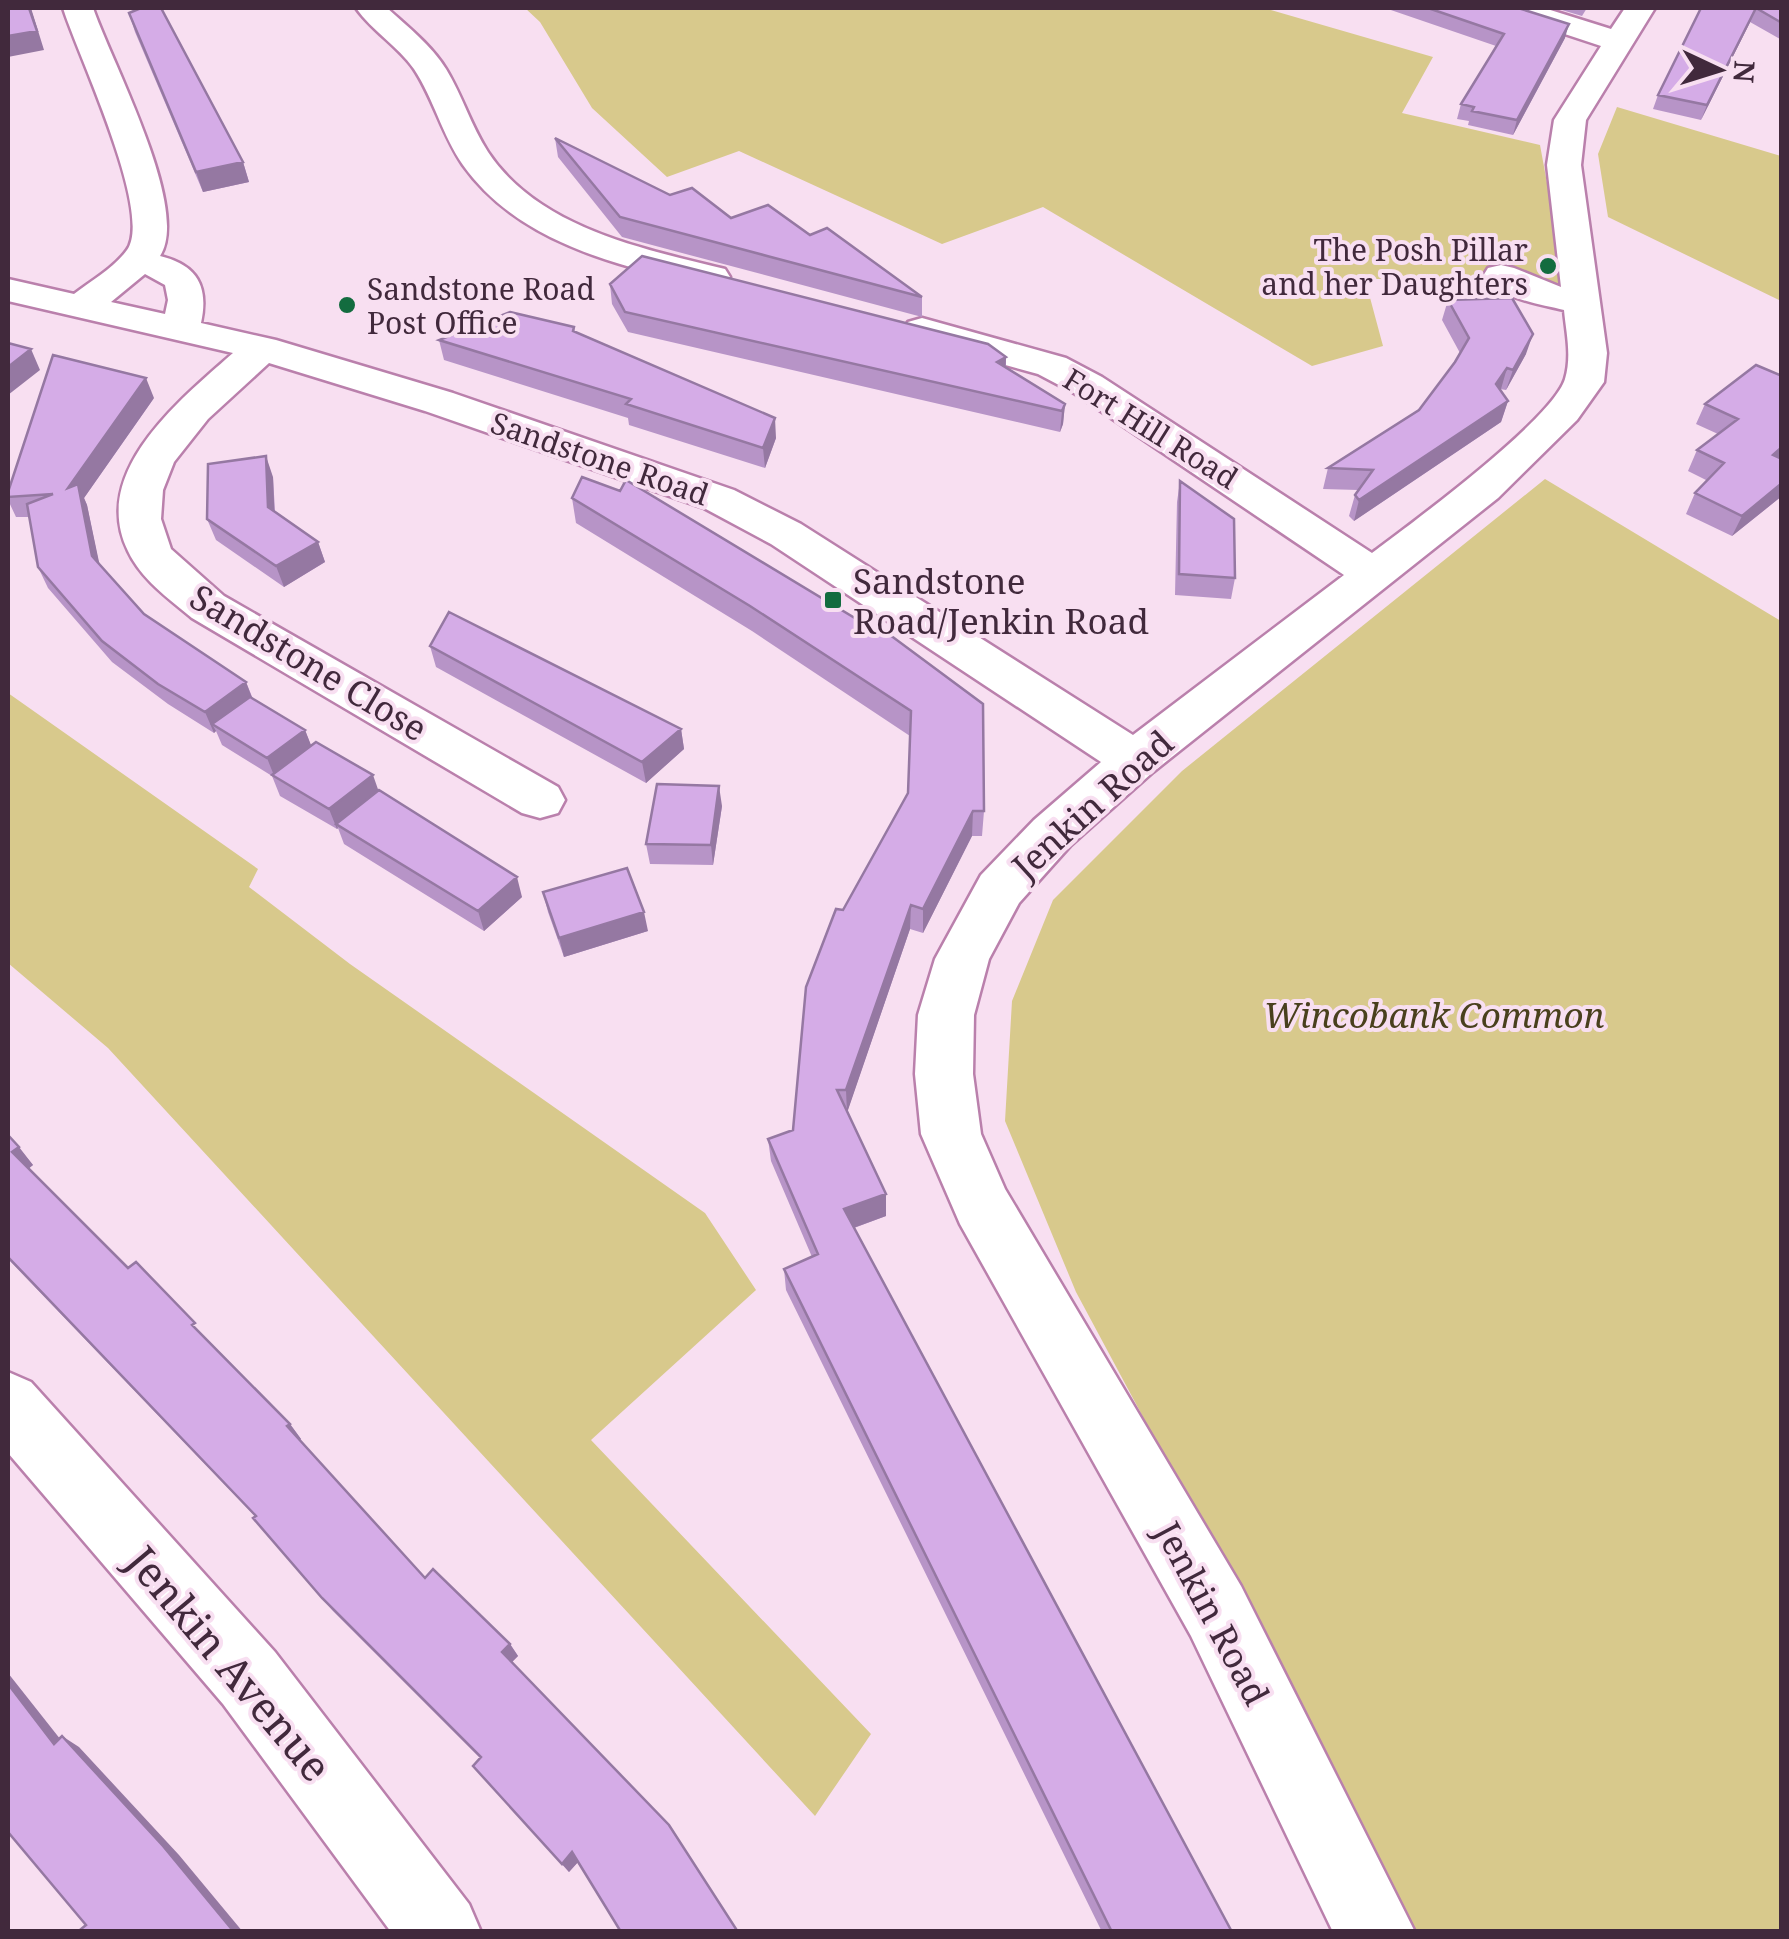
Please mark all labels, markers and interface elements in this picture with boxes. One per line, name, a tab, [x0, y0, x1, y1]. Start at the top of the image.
north arrow	[1669, 20, 1769, 120]
text: N	[1725, 59, 1765, 84]
place label: The Posh Pillar and her Daughters	[1261, 229, 1528, 304]
marker: The Posh Pillar and her Daughters	[1537, 255, 1559, 277]
place label: Sandstone Road Post Office	[367, 268, 595, 343]
marker: Sandstone Road Post Office	[336, 294, 358, 316]
street label: Fort Hill Road	[1056, 358, 1246, 498]
street label: Sandstone Road	[486, 402, 714, 514]
place label: Sandstone Road/Jenkin Road	[853, 557, 1149, 644]
street label: Sandstone Close	[182, 573, 436, 751]
marker: Sandstone Road/Jenkin Road	[822, 589, 844, 611]
street label: Jenkin Road	[1001, 719, 1183, 890]
park label: Wincobank Common	[1263, 991, 1605, 1038]
street label: Jenkin Road	[1144, 1512, 1281, 1713]
street label: Jenkin Avenue	[114, 1533, 345, 1793]

